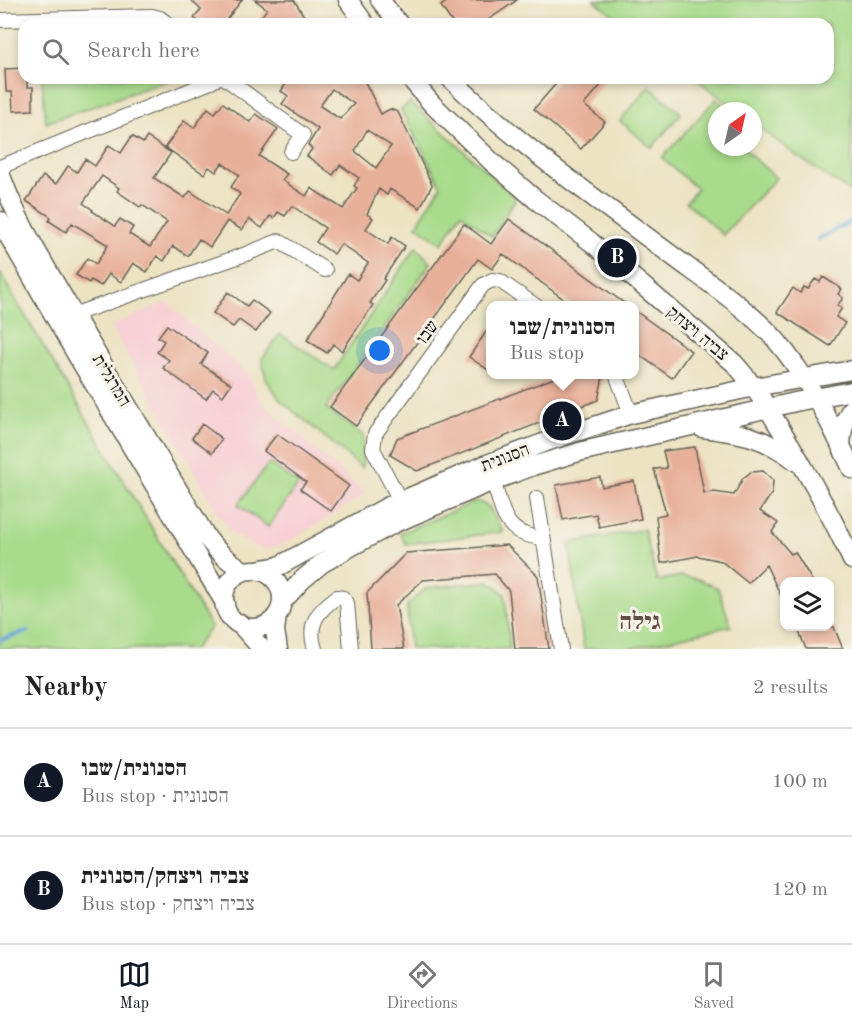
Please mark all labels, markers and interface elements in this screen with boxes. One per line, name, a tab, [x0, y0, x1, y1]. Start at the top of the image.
search box	[18, 18, 834, 84]
icon: search	[39, 35, 72, 68]
text: Search here	[87, 40, 200, 62]
north arrow	[708, 102, 762, 156]
pin: B	[598, 236, 636, 280]
popup	[486, 301, 639, 379]
street label: צביה ויצחק	[663, 303, 731, 364]
street label: שבו	[413, 317, 442, 348]
text: הסנונית/שבו	[510, 317, 616, 339]
your location	[365, 336, 394, 365]
text: Bus stop	[510, 344, 584, 364]
street label: המרגלית	[89, 351, 134, 410]
pin: A	[542, 398, 582, 444]
street label: הסנונית	[479, 440, 532, 475]
map controls	[780, 577, 834, 631]
button: layers	[780, 577, 834, 631]
district label: גילה	[619, 609, 661, 635]
text: Nearby	[24, 675, 108, 701]
text: 2 results	[753, 678, 828, 698]
text: הסנונית/שבו	[81, 758, 187, 780]
text: A	[36, 772, 51, 792]
text: 100 m	[772, 772, 828, 792]
text: Bus stop · הסנונית	[81, 787, 229, 807]
text: צביה ויצחק/הסנונית	[81, 866, 249, 888]
text: B	[36, 880, 51, 900]
text: 120 m	[772, 880, 828, 900]
text: Bus stop · צביה ויצחק	[81, 895, 255, 915]
tab: Map	[118, 958, 151, 1014]
tab: Directions	[387, 958, 458, 1014]
tab: Saved	[693, 958, 734, 1014]

